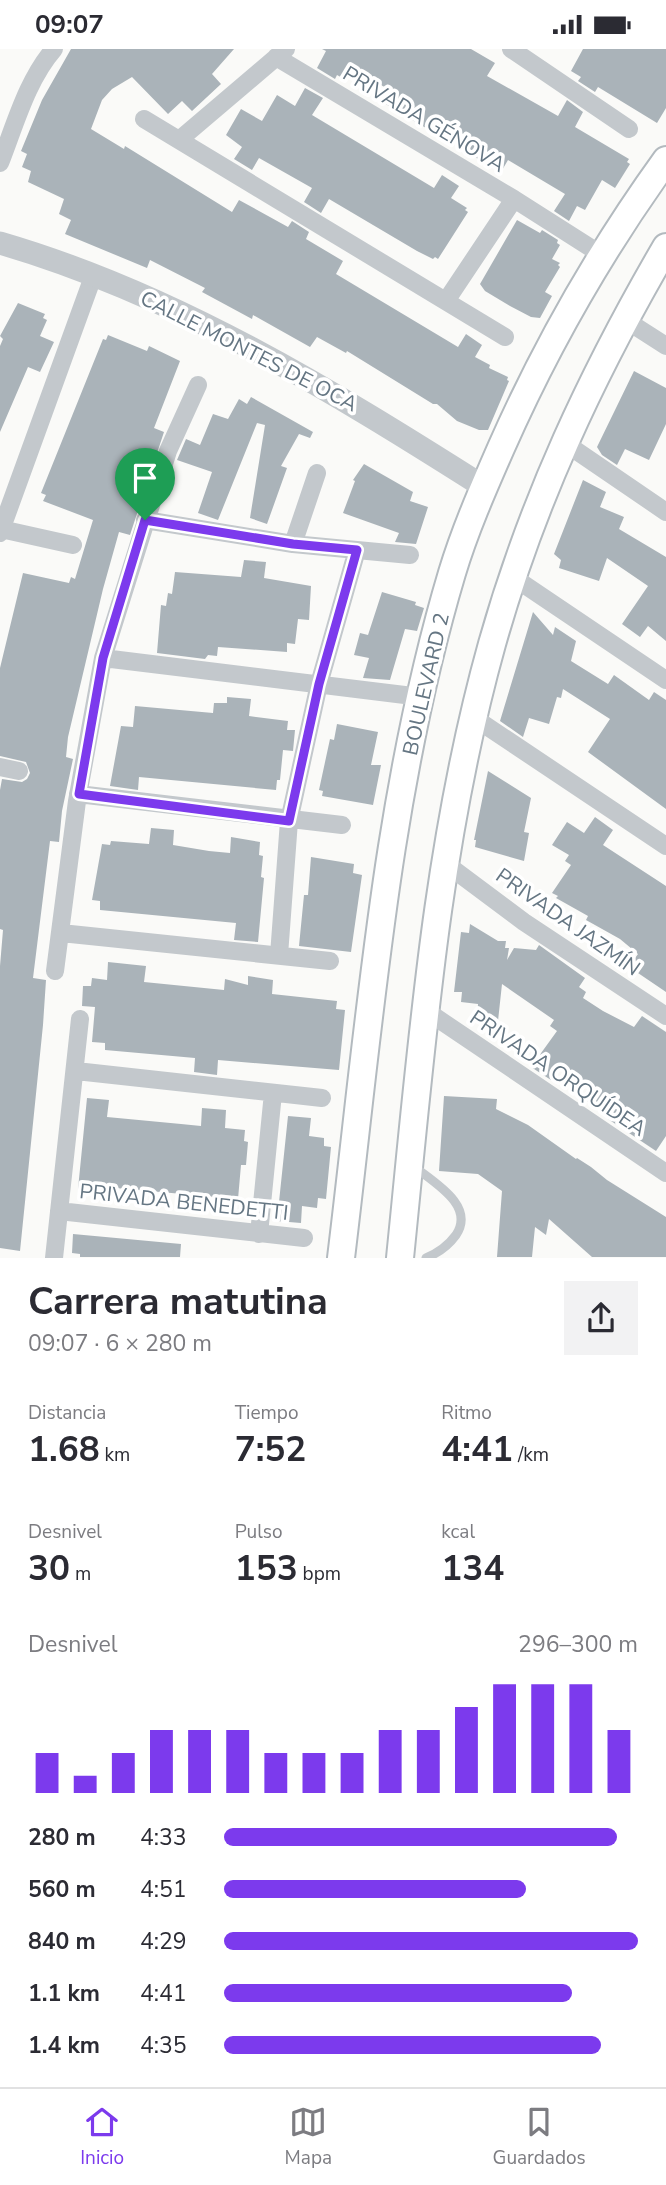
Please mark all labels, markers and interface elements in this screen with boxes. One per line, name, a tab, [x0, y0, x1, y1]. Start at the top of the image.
text: 09:07	[35, 7, 104, 42]
street label: PRIVADA GÉNOVA	[338, 59, 510, 179]
street label: CALLE MONTES DE OCA	[135, 284, 363, 418]
pin	[115, 448, 175, 520]
icon: arrive	[126, 459, 164, 497]
street label: BOULEVARD 2	[396, 610, 456, 758]
street label: PRIVADA JAZMÍN	[490, 862, 646, 982]
street label: PRIVADA ORQUÍDEA	[464, 1004, 652, 1142]
street label: PRIVADA BENEDETTI	[78, 1177, 290, 1227]
text: Carrera matutina	[28, 1276, 328, 1327]
button: share	[564, 1281, 638, 1355]
text: 09:07 · 6 × 280 m	[28, 1328, 212, 1359]
text: Distancia	[28, 1400, 106, 1426]
text: Tiempo	[235, 1400, 299, 1426]
text: Ritmo	[441, 1400, 492, 1426]
text: 1.68	[28, 1426, 100, 1473]
text: 7:52	[235, 1426, 306, 1473]
text: 4:41	[441, 1426, 513, 1473]
text: km	[100, 1442, 130, 1468]
text: /km	[513, 1442, 549, 1468]
text: Desnivel	[28, 1519, 102, 1545]
text: Pulso	[235, 1519, 282, 1545]
text: kcal	[441, 1519, 475, 1545]
text: 30	[28, 1545, 70, 1592]
text: 153	[235, 1545, 298, 1592]
text: 134	[441, 1545, 504, 1592]
text: m	[70, 1561, 91, 1587]
text: bpm	[298, 1561, 341, 1587]
text: Desnivel	[28, 1629, 118, 1660]
text: 296–300 m	[518, 1629, 638, 1660]
text: 280 m	[28, 1822, 96, 1853]
text: 4:33	[140, 1822, 187, 1853]
text: 560 m	[28, 1874, 96, 1905]
text: 4:51	[140, 1874, 187, 1905]
text: 840 m	[28, 1926, 96, 1957]
text: 4:29	[140, 1926, 187, 1957]
text: 1.1 km	[28, 1978, 100, 2009]
text: 4:41	[140, 1978, 187, 2009]
text: 1.4 km	[28, 2030, 100, 2061]
text: 4:35	[140, 2030, 187, 2061]
tab: Inicio	[80, 2103, 124, 2171]
tab: Mapa	[285, 2103, 332, 2171]
tab: Guardados	[493, 2103, 586, 2171]

